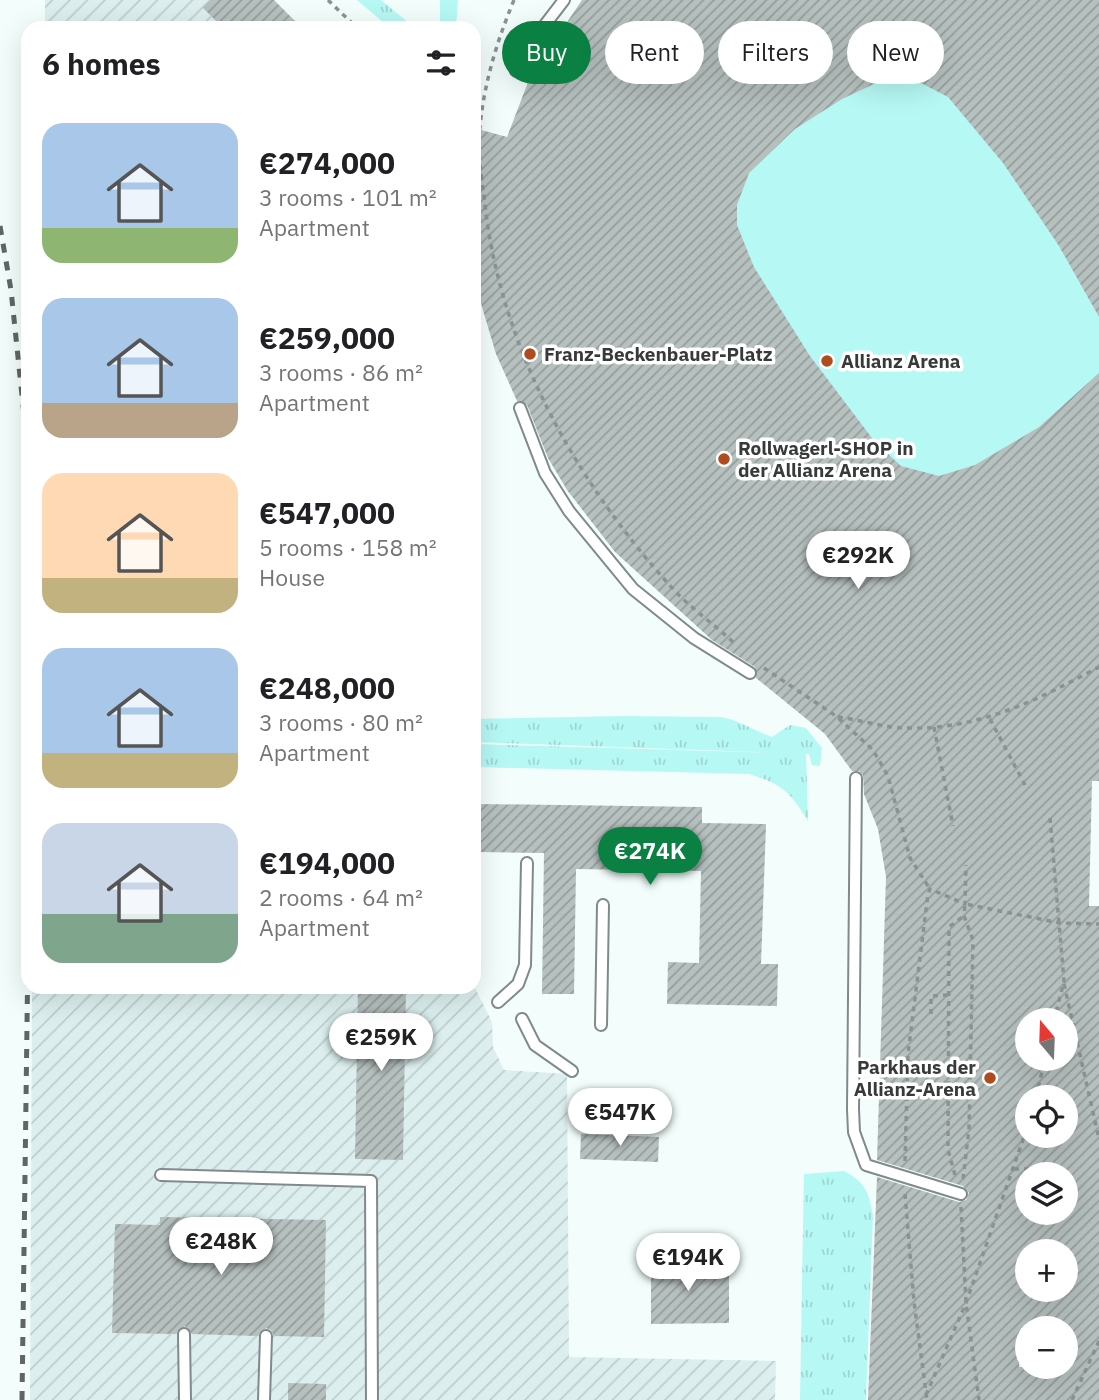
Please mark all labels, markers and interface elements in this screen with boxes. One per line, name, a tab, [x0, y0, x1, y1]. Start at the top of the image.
chip: Buy	[502, 21, 591, 84]
chip: Rent	[605, 21, 704, 84]
chip: Filters	[718, 21, 833, 84]
chip: New	[847, 21, 944, 84]
text: 6 homes	[42, 44, 161, 83]
icon: filters	[422, 44, 460, 82]
text: €274,000	[259, 143, 395, 182]
icon: home	[98, 151, 182, 235]
text: 3 rooms · 101 m²	[259, 182, 437, 212]
text: Apartment	[259, 212, 370, 242]
text: €259,000	[259, 318, 395, 357]
icon: home	[98, 326, 182, 410]
place label: Franz-Beckenbauer-Platz	[544, 342, 773, 366]
marker: Franz-Beckenbauer-Platz	[522, 346, 538, 362]
place label: Allianz Arena	[841, 349, 961, 373]
marker: Allianz Arena	[819, 353, 835, 369]
text: 3 rooms · 86 m²	[259, 357, 423, 387]
text: Apartment	[259, 387, 370, 417]
place label: Rollwagerl-SHOP in der Allianz Arena	[738, 436, 914, 482]
marker: Rollwagerl-SHOP in der Allianz Arena	[716, 451, 732, 467]
text: €547,000	[259, 493, 395, 532]
icon: home	[98, 501, 182, 585]
text: 5 rooms · 158 m²	[259, 532, 437, 562]
pin: €292K	[809, 532, 907, 591]
text: €292K	[822, 539, 894, 569]
text: House	[259, 562, 325, 592]
text: €248,000	[259, 668, 395, 707]
icon: home	[98, 676, 182, 760]
text: 3 rooms · 80 m²	[259, 707, 423, 737]
text: Apartment	[259, 737, 370, 767]
pin: €274K	[601, 828, 699, 887]
text: €274K	[614, 835, 686, 865]
text: €194,000	[259, 843, 395, 882]
icon: home	[98, 851, 182, 935]
text: 2 rooms · 64 m²	[259, 882, 423, 912]
text: Apartment	[259, 912, 370, 942]
north arrow	[1015, 1008, 1078, 1071]
map controls	[1015, 1008, 1078, 1379]
pin: €259K	[332, 1014, 430, 1073]
text: €259K	[345, 1021, 417, 1051]
place label: Parkhaus der Allianz-Arena	[854, 1055, 976, 1101]
marker: Parkhaus der Allianz-Arena	[982, 1070, 998, 1086]
button: locate	[1015, 1085, 1078, 1148]
pin: €547K	[571, 1088, 669, 1148]
text: €547K	[584, 1096, 656, 1126]
button: layers	[1015, 1162, 1078, 1225]
pin: €248K	[172, 1218, 270, 1277]
text: €248K	[185, 1225, 257, 1255]
pin: €194K	[639, 1234, 737, 1293]
button: +	[1015, 1239, 1078, 1302]
text: €194K	[652, 1241, 724, 1271]
button: −	[1015, 1316, 1078, 1379]

